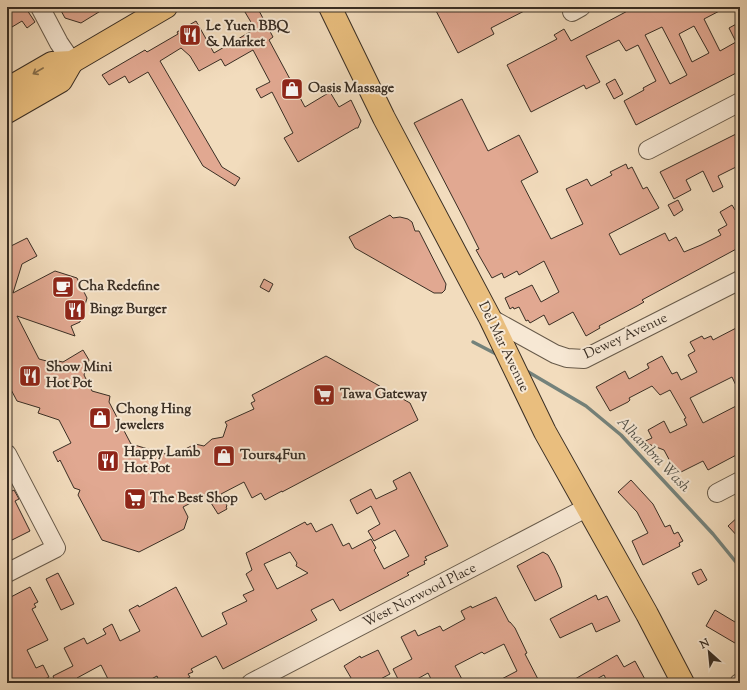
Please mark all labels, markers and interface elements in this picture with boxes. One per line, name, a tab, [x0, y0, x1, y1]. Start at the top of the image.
place label: Le Yuen BBQ & Market	[206, 17, 290, 53]
restaurant icon: Le Yuen BBQ & Market	[177, 22, 203, 48]
one-way arrow	[32, 67, 44, 75]
shop icon: Oasis Massage	[279, 76, 305, 102]
place label: Oasis Massage	[308, 79, 395, 99]
cafe icon: Cha Redefine	[50, 274, 76, 300]
place label: Cha Redefine	[78, 277, 160, 297]
restaurant icon: Bingz Burger	[62, 297, 88, 323]
street label: Del Mar Avenue	[472, 298, 534, 396]
place label: Bingz Burger	[90, 300, 167, 320]
street label: Dewey Avenue	[581, 309, 671, 365]
place label: Show Mini Hot Pot	[46, 358, 112, 394]
restaurant icon: Show Mini Hot Pot	[17, 363, 43, 389]
supermarket icon: Tawa Gateway	[311, 382, 337, 408]
place label: Tawa Gateway	[340, 385, 427, 405]
place label: Chong Hing Jewelers	[115, 400, 191, 436]
shop icon: Chong Hing Jewelers	[87, 405, 113, 431]
water label: Alhambra Wash	[612, 413, 695, 498]
place label: Happy Lamb Hot Pot	[124, 443, 201, 479]
shop icon: Tours4Fun	[211, 443, 237, 469]
place label: Tours4Fun	[240, 446, 307, 466]
restaurant icon: Happy Lamb Hot Pot	[95, 448, 121, 474]
supermarket icon: The Best Shop	[122, 486, 148, 512]
place label: The Best Shop	[150, 489, 238, 509]
street label: West Norwood Place	[360, 559, 480, 633]
north arrow	[689, 632, 729, 672]
text: N	[696, 635, 713, 654]

